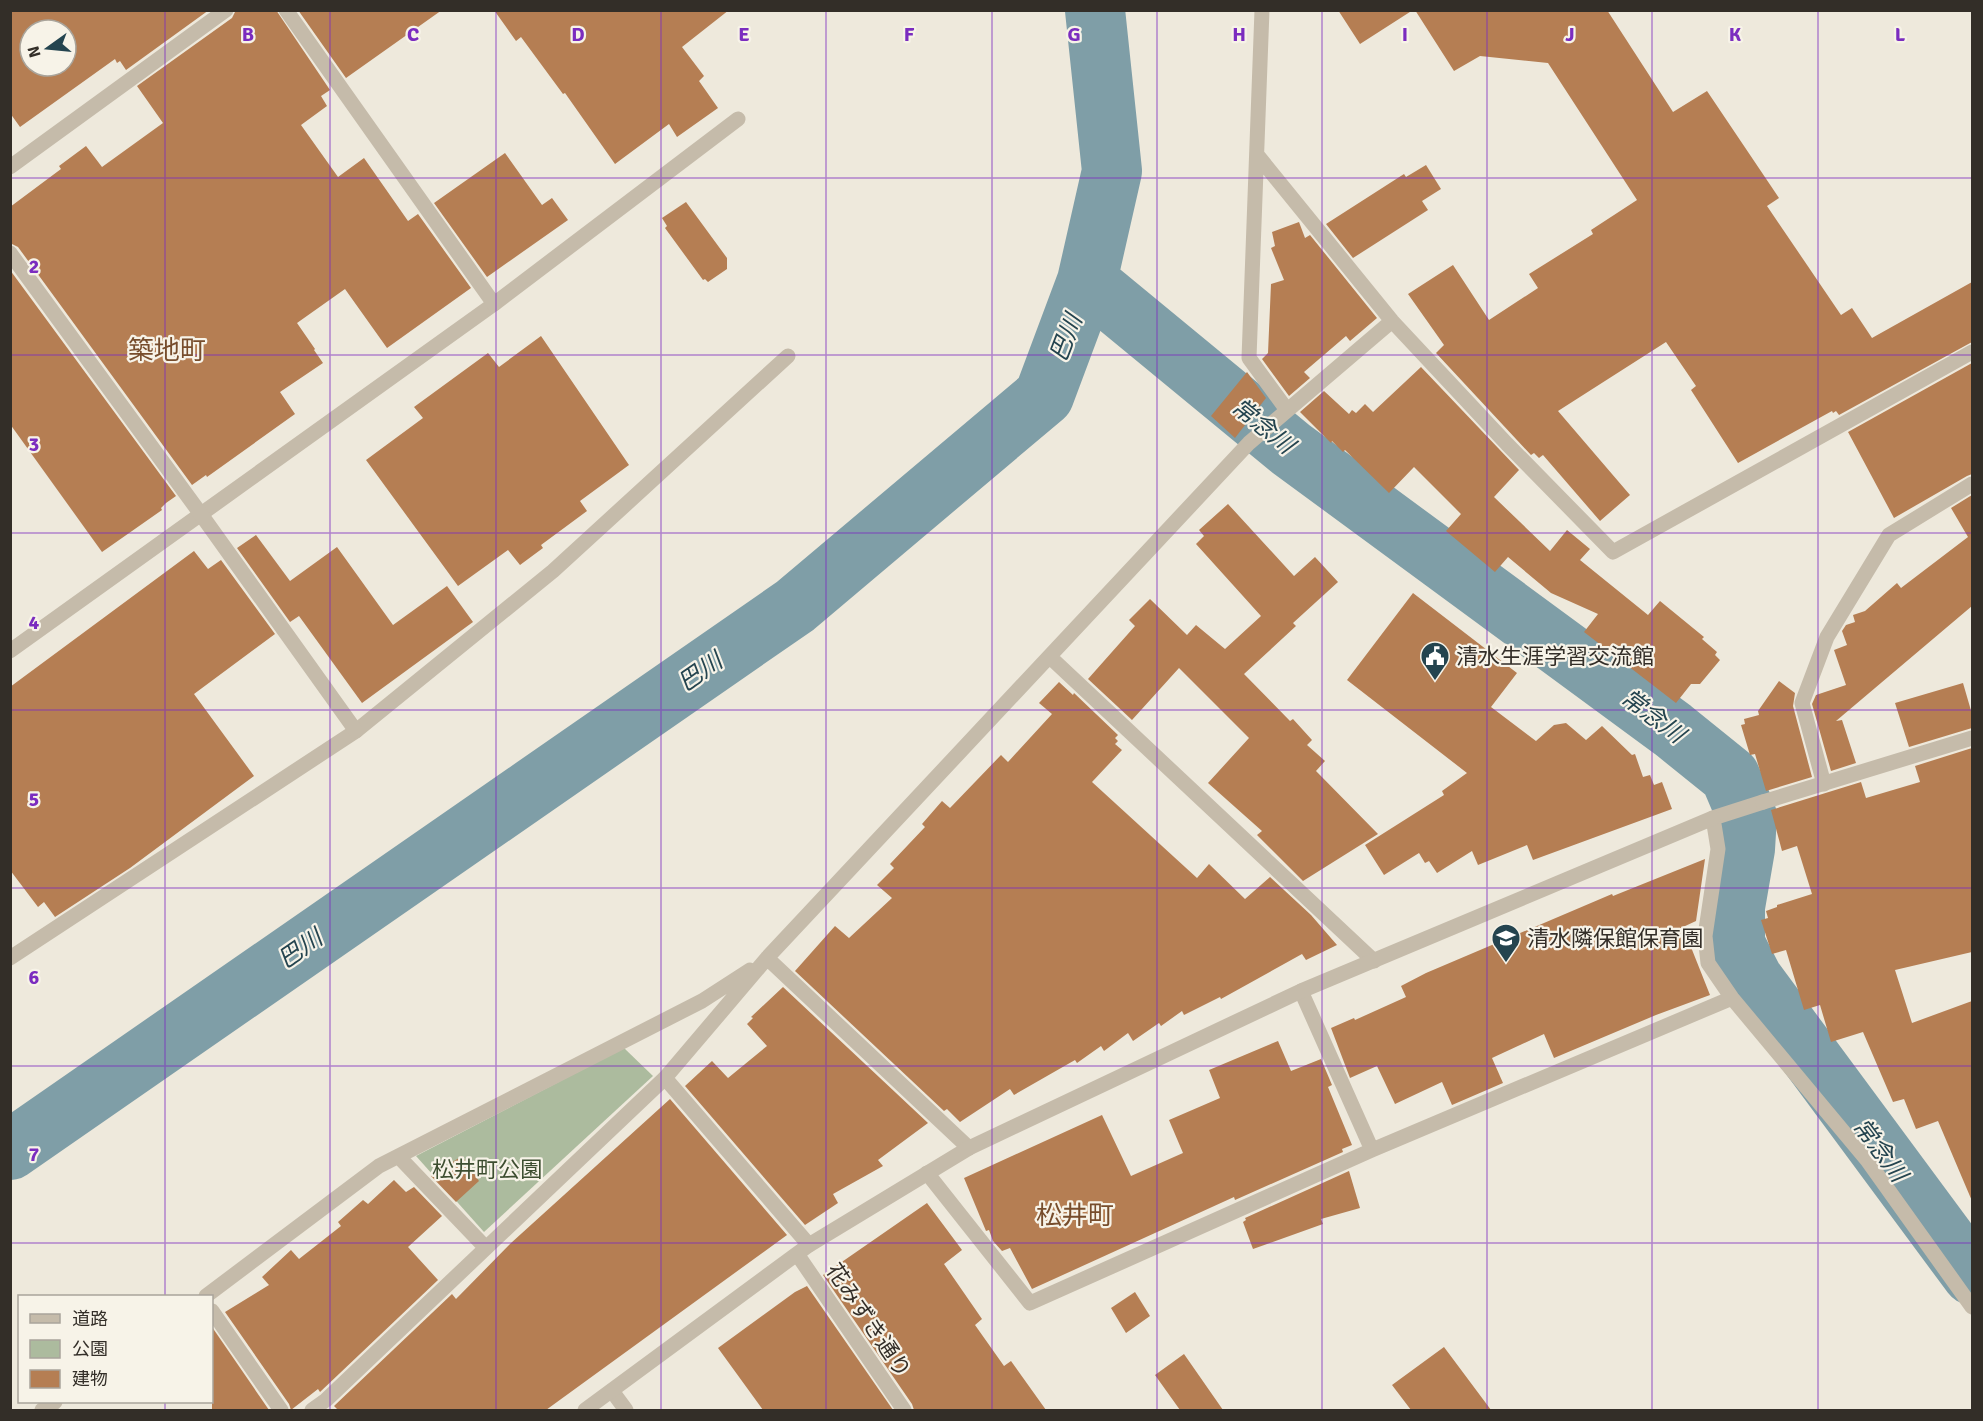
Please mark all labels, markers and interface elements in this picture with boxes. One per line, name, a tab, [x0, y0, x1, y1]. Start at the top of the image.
north arrow	[18, 18, 78, 78]
text: B	[242, 22, 254, 47]
text: C	[407, 22, 419, 47]
text: D	[571, 22, 585, 47]
text: E	[738, 22, 750, 47]
text: F	[904, 22, 915, 47]
text: G	[1067, 22, 1081, 47]
text: H	[1232, 22, 1246, 47]
text: I	[1402, 22, 1408, 47]
text: J	[1565, 22, 1575, 47]
text: K	[1729, 22, 1742, 47]
text: L	[1895, 22, 1906, 47]
text: N	[23, 44, 46, 60]
text: 2	[29, 254, 39, 279]
water label: 巴川	[1043, 307, 1090, 366]
district label: 築地町	[128, 335, 206, 367]
water label: 常念川	[1226, 392, 1303, 462]
text: 3	[29, 432, 39, 457]
text: 4	[29, 610, 40, 635]
public building icon: 清水生涯学習交流館	[1419, 640, 1451, 682]
place label: 清水生涯学習交流館	[1456, 643, 1654, 670]
water label: 巴川	[672, 644, 731, 698]
water label: 常念川	[1615, 682, 1693, 751]
text: 5	[29, 787, 39, 812]
water label: 巴川	[272, 921, 331, 975]
school or university icon: 清水隣保館保育園	[1490, 922, 1522, 964]
place label: 清水隣保館保育園	[1527, 925, 1703, 952]
text: 6	[29, 965, 40, 990]
water label: 常念川	[1846, 1112, 1915, 1190]
text: 7	[29, 1142, 40, 1167]
park label: 松井町公園	[432, 1156, 542, 1183]
district label: 松井町	[1036, 1200, 1114, 1232]
street label: 花みずき通り	[820, 1258, 917, 1383]
legend	[18, 1295, 213, 1403]
text: 道路	[72, 1308, 108, 1330]
text: 公園	[72, 1338, 108, 1360]
text: 建物	[72, 1368, 108, 1390]

